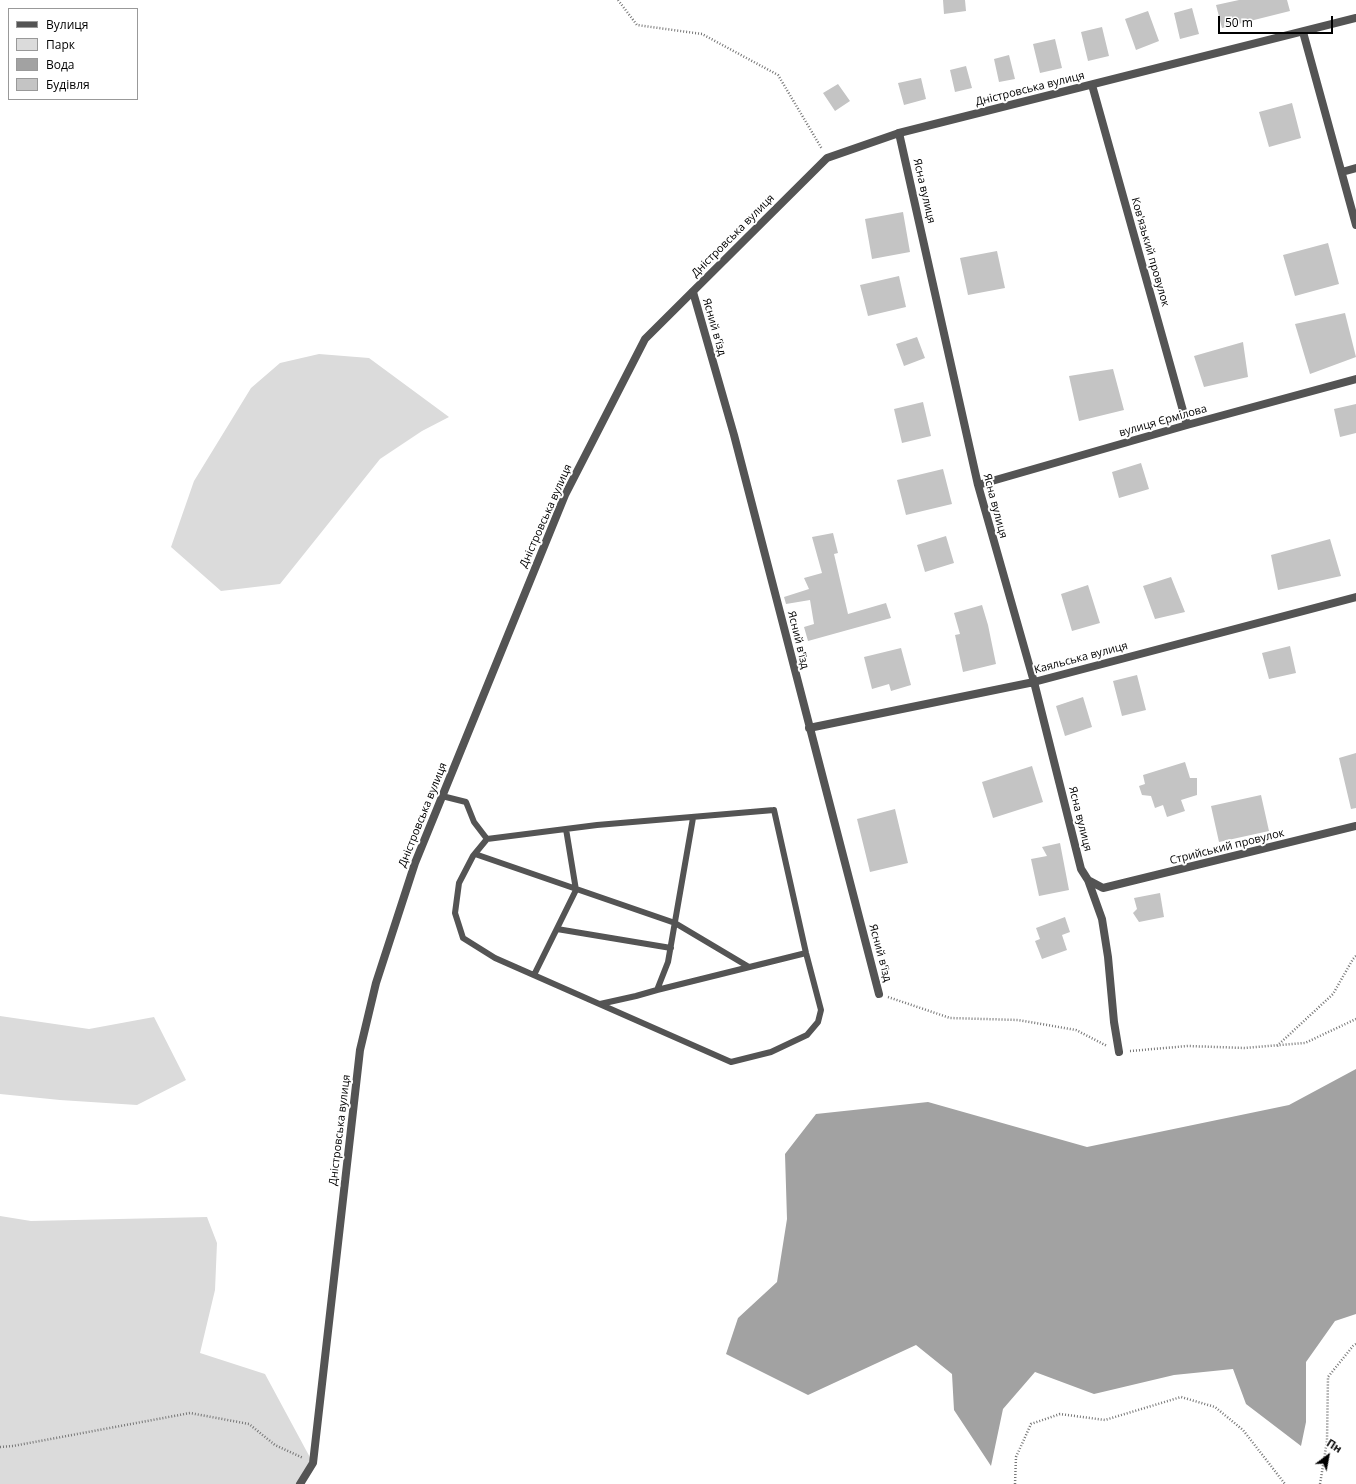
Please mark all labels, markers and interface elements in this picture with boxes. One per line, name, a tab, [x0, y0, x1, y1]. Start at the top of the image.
legend	[8, 8, 138, 100]
scale bar	[1220, 8, 1335, 34]
text: 50 m	[1225, 14, 1253, 31]
text: Вулиця	[46, 16, 88, 33]
text: Парк	[46, 36, 75, 53]
text: Вода	[46, 56, 75, 73]
street label: Дністровська вулиця	[974, 69, 1086, 109]
text: Будівля	[46, 76, 90, 93]
street label: Ясна вулиця	[910, 157, 938, 225]
street label: Дністровська вулиця	[689, 192, 777, 280]
street label: Ков'язький провулок	[1128, 196, 1172, 308]
street label: Ясний в'їзд	[700, 297, 728, 357]
street label: вулиця Єрмілова	[1117, 402, 1209, 440]
street label: Дністровська вулиця	[517, 462, 575, 570]
street label: Ясна вулиця	[980, 472, 1010, 540]
street label: Ясний в'їзд	[784, 610, 812, 670]
street label: Каяльська вулиця	[1033, 639, 1129, 677]
street label: Дністровська вулиця	[396, 761, 450, 869]
street label: Ясна вулиця	[1066, 785, 1094, 853]
street label: Стрийський провулок	[1168, 826, 1286, 868]
street label: Ясний в'їзд	[866, 923, 894, 983]
street label: Дністровська вулиця	[327, 1074, 353, 1186]
text: Пн	[1324, 1435, 1345, 1456]
north arrow	[1308, 1436, 1348, 1476]

